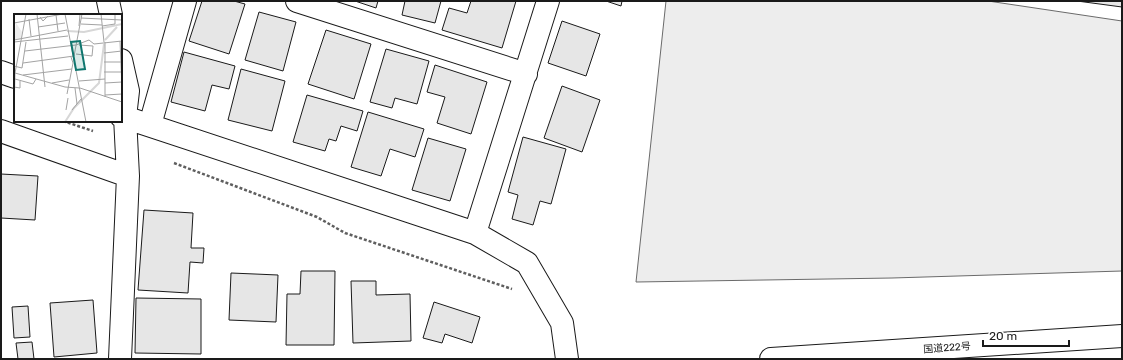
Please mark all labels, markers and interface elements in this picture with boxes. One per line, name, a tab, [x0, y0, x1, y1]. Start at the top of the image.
inset map	[14, 14, 122, 122]
scale bar	[983, 322, 1069, 348]
text: 20 m	[989, 329, 1017, 343]
street label: 国道222号	[923, 340, 971, 356]

